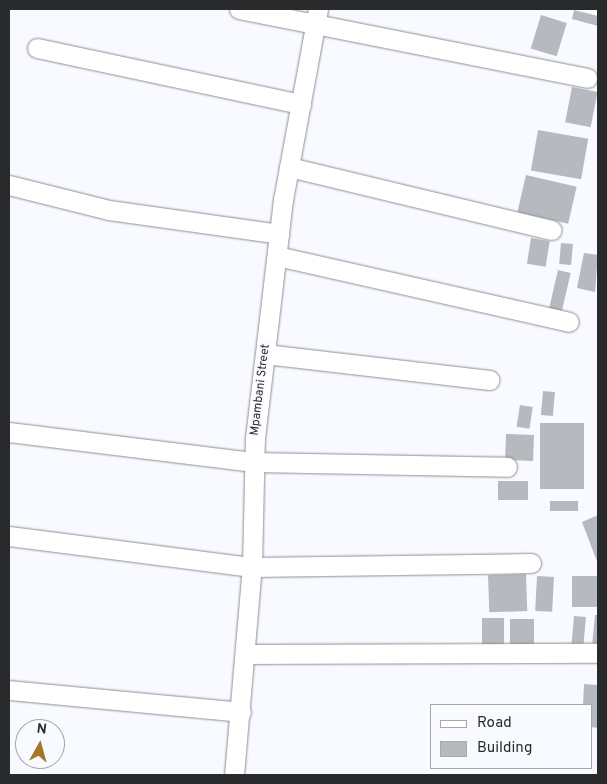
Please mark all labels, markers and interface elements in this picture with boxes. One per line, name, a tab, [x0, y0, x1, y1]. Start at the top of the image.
street label: Mpambani Street	[248, 343, 274, 437]
legend	[430, 704, 592, 769]
text: Road	[477, 714, 512, 733]
north arrow	[15, 719, 65, 769]
text: N	[36, 721, 48, 739]
text: Building	[477, 739, 532, 758]

